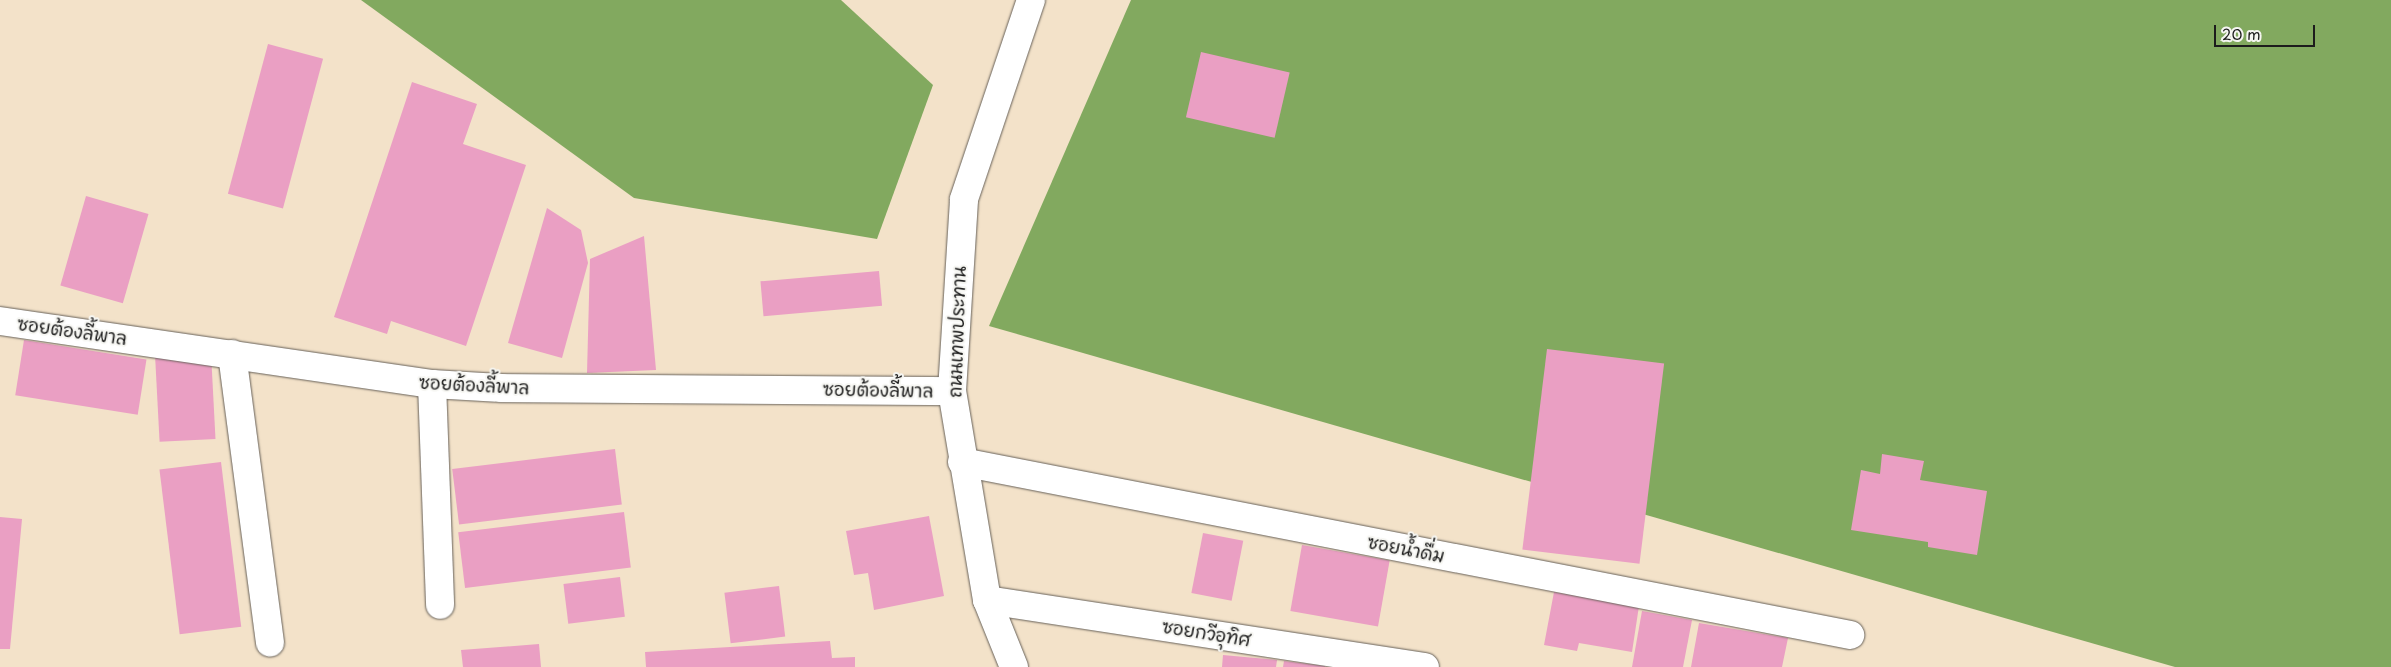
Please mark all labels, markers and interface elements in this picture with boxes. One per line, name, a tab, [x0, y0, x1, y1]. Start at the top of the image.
scale bar	[2216, 15, 2317, 47]
text: 20 m	[2222, 22, 2261, 45]
street label: ถนนเทพประทาน	[944, 266, 970, 398]
street label: ซอยต้องลี้พาล	[16, 313, 128, 349]
street label: ซอยต้องลี้พาล	[418, 371, 530, 399]
street label: ซอยต้องลี้พาล	[823, 378, 933, 402]
street label: ซอยน้ำดื่ม	[1366, 531, 1446, 567]
street label: ซอยกวีอุทิศ	[1160, 615, 1252, 651]

